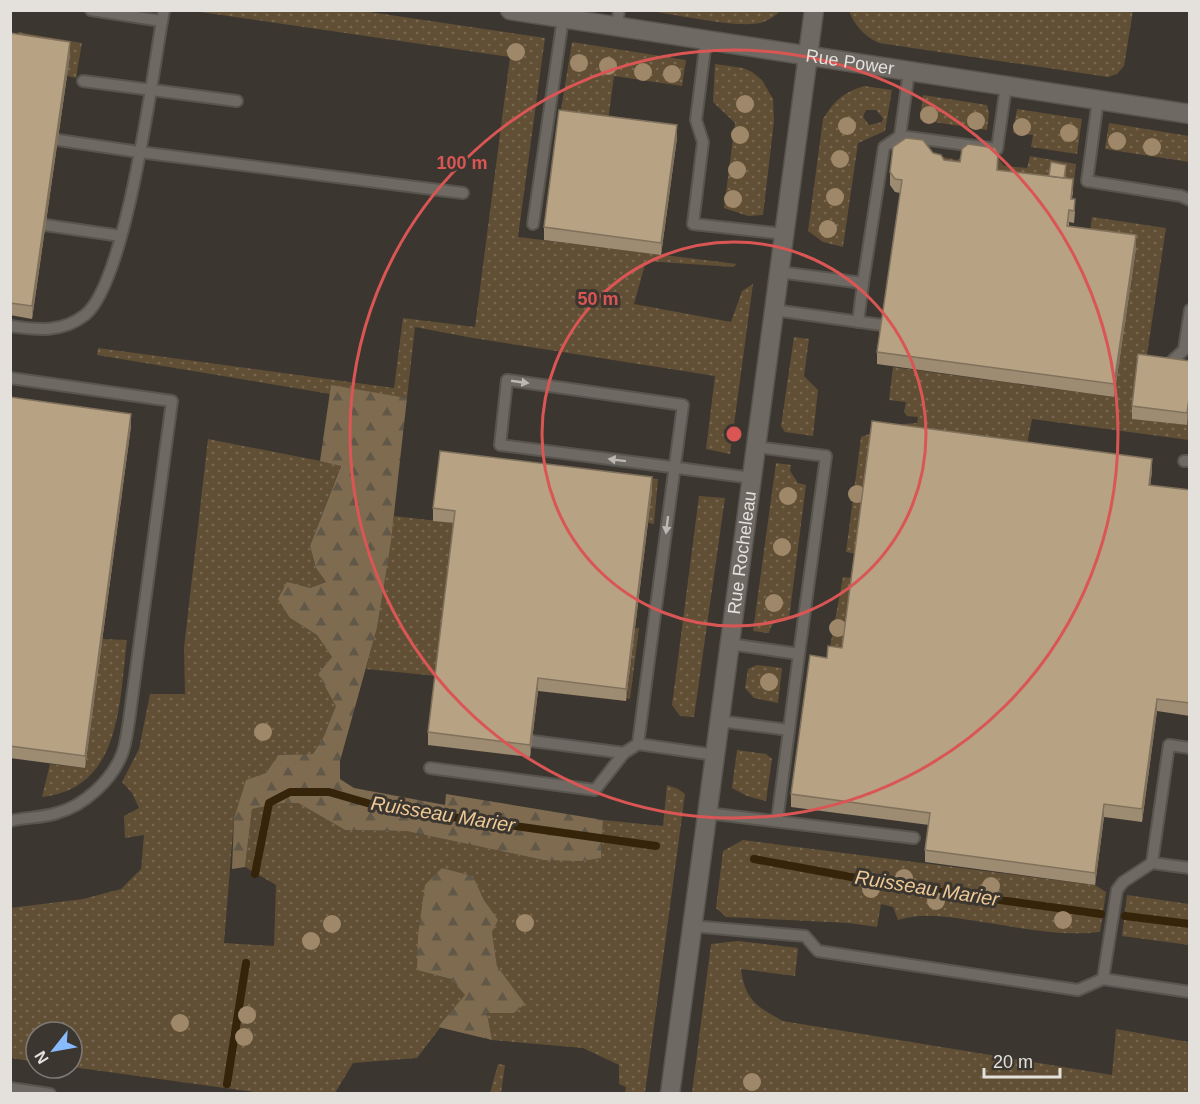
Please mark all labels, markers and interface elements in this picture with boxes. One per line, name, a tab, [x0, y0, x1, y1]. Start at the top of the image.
street label: Rue Power	[804, 45, 896, 79]
text: 100 m	[436, 153, 488, 173]
text: 50 m	[577, 289, 619, 309]
one-way arrow	[510, 378, 529, 387]
centre of rings	[724, 424, 744, 444]
one-way arrow	[607, 455, 626, 465]
street label: Rue Rocheleau	[724, 490, 760, 616]
one-way arrow	[663, 516, 672, 535]
water label: Ruisseau Marier	[369, 792, 518, 836]
water label: Ruisseau Marier	[853, 866, 1002, 910]
north arrow	[24, 1020, 84, 1080]
scale bar	[984, 1041, 1060, 1079]
text: N	[31, 1048, 52, 1067]
text: 20 m	[993, 1052, 1033, 1072]

